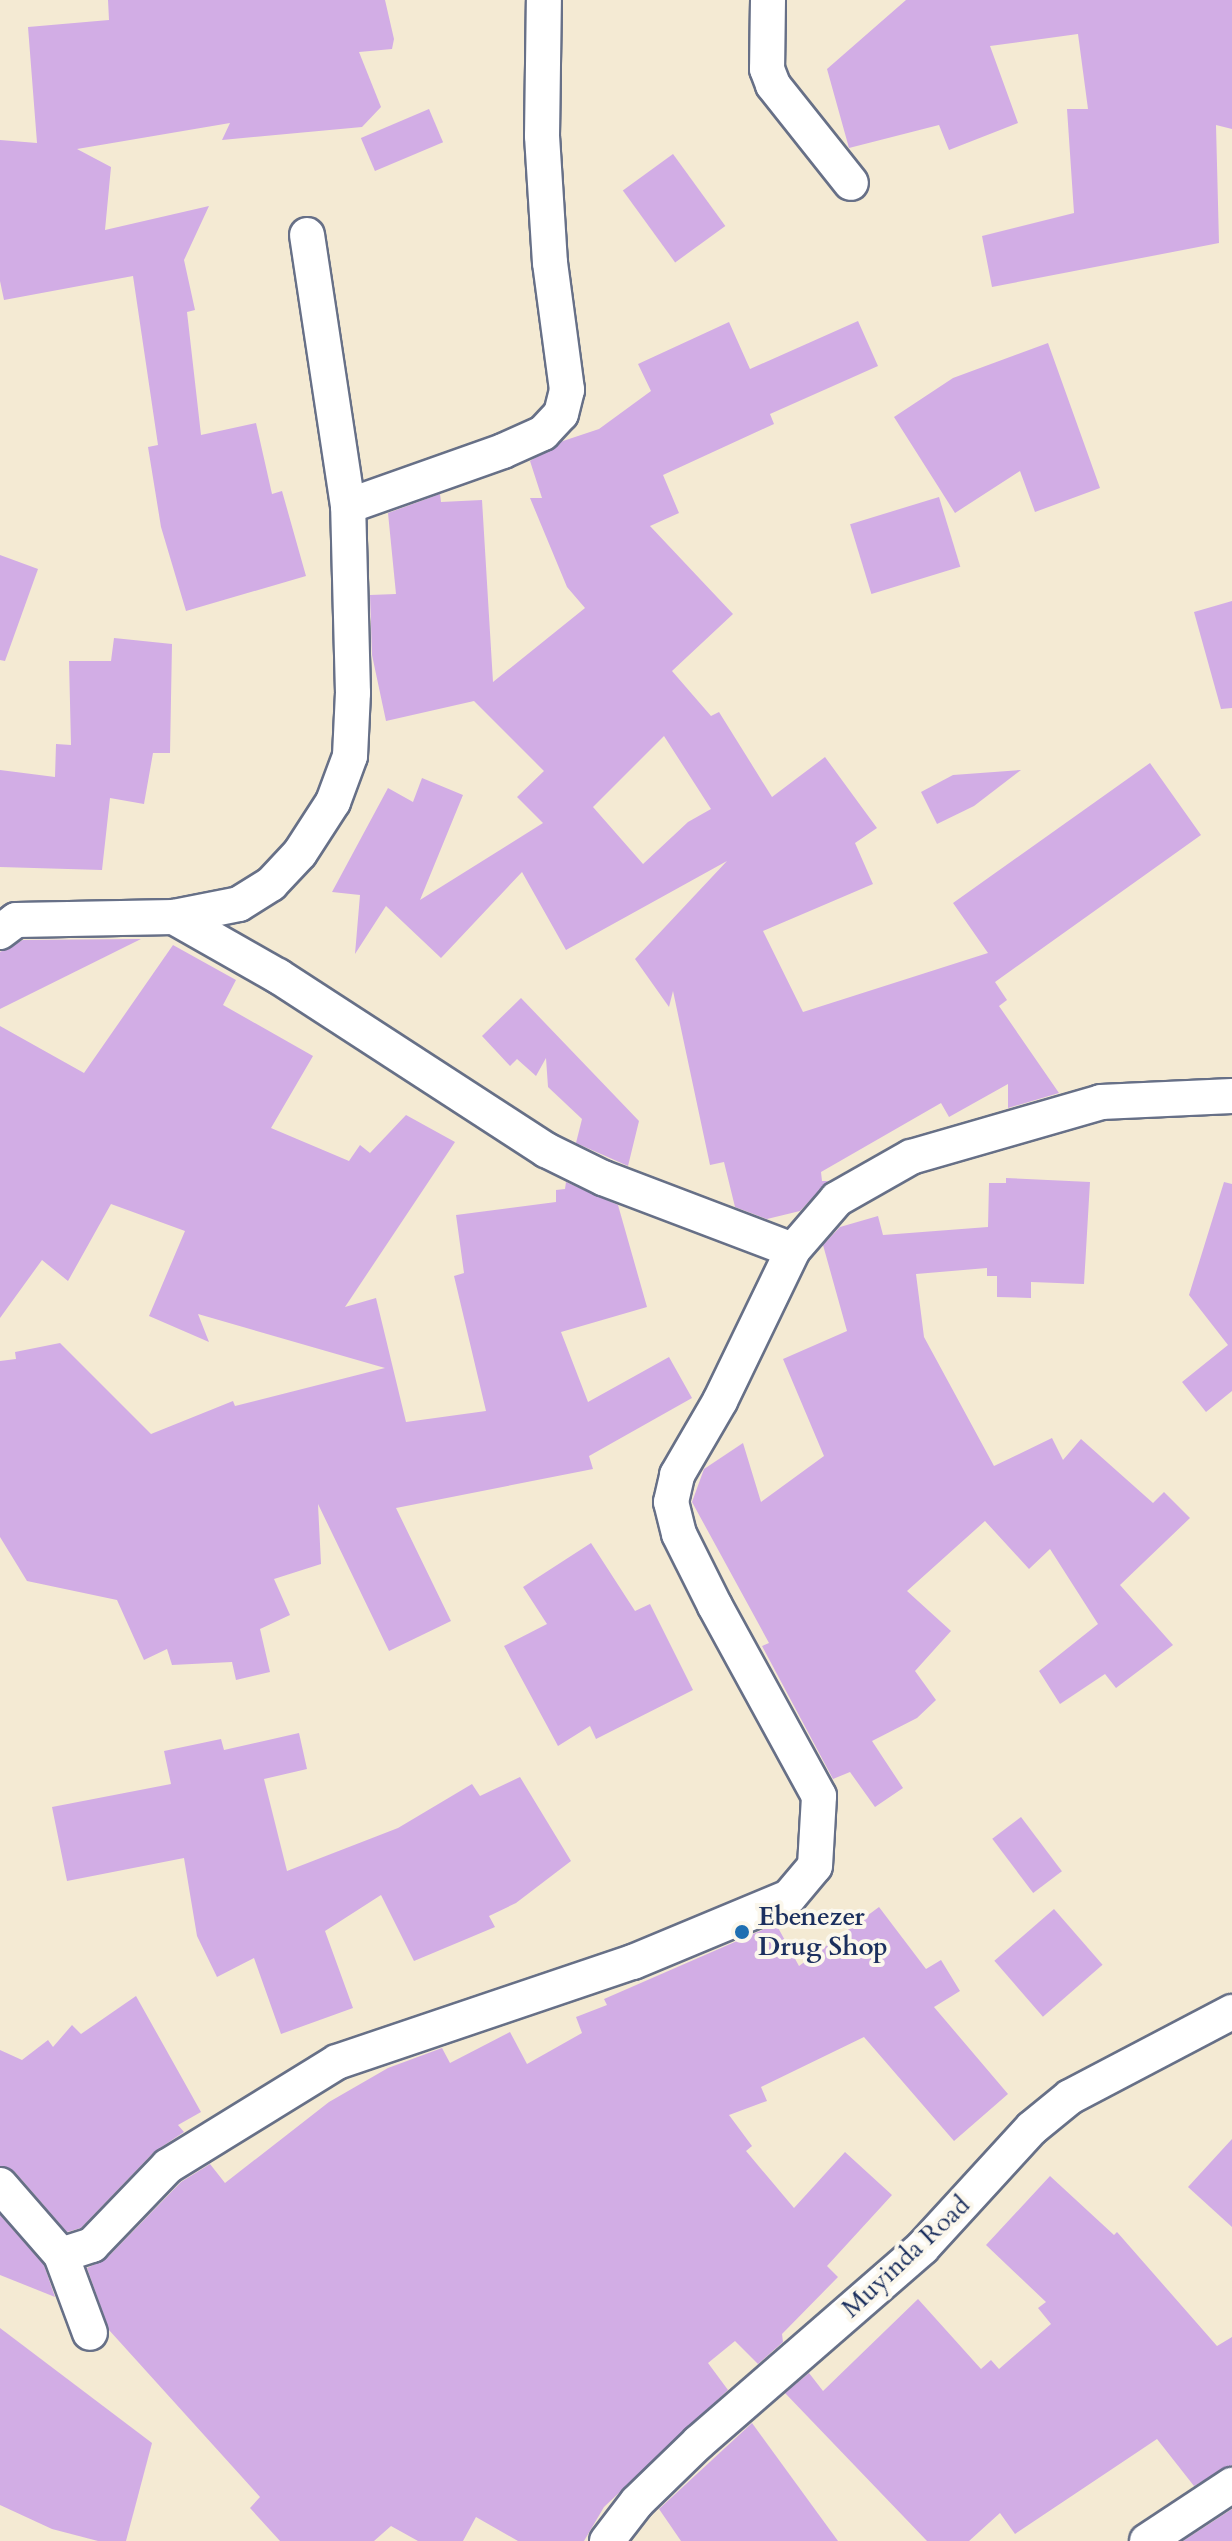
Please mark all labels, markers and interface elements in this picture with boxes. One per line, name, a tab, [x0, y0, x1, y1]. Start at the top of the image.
place label: Ebenezer Drug Shop	[758, 1901, 888, 1962]
marker: Ebenezer Drug Shop	[733, 1923, 751, 1941]
street label: Muyinda Road	[835, 2190, 977, 2324]

